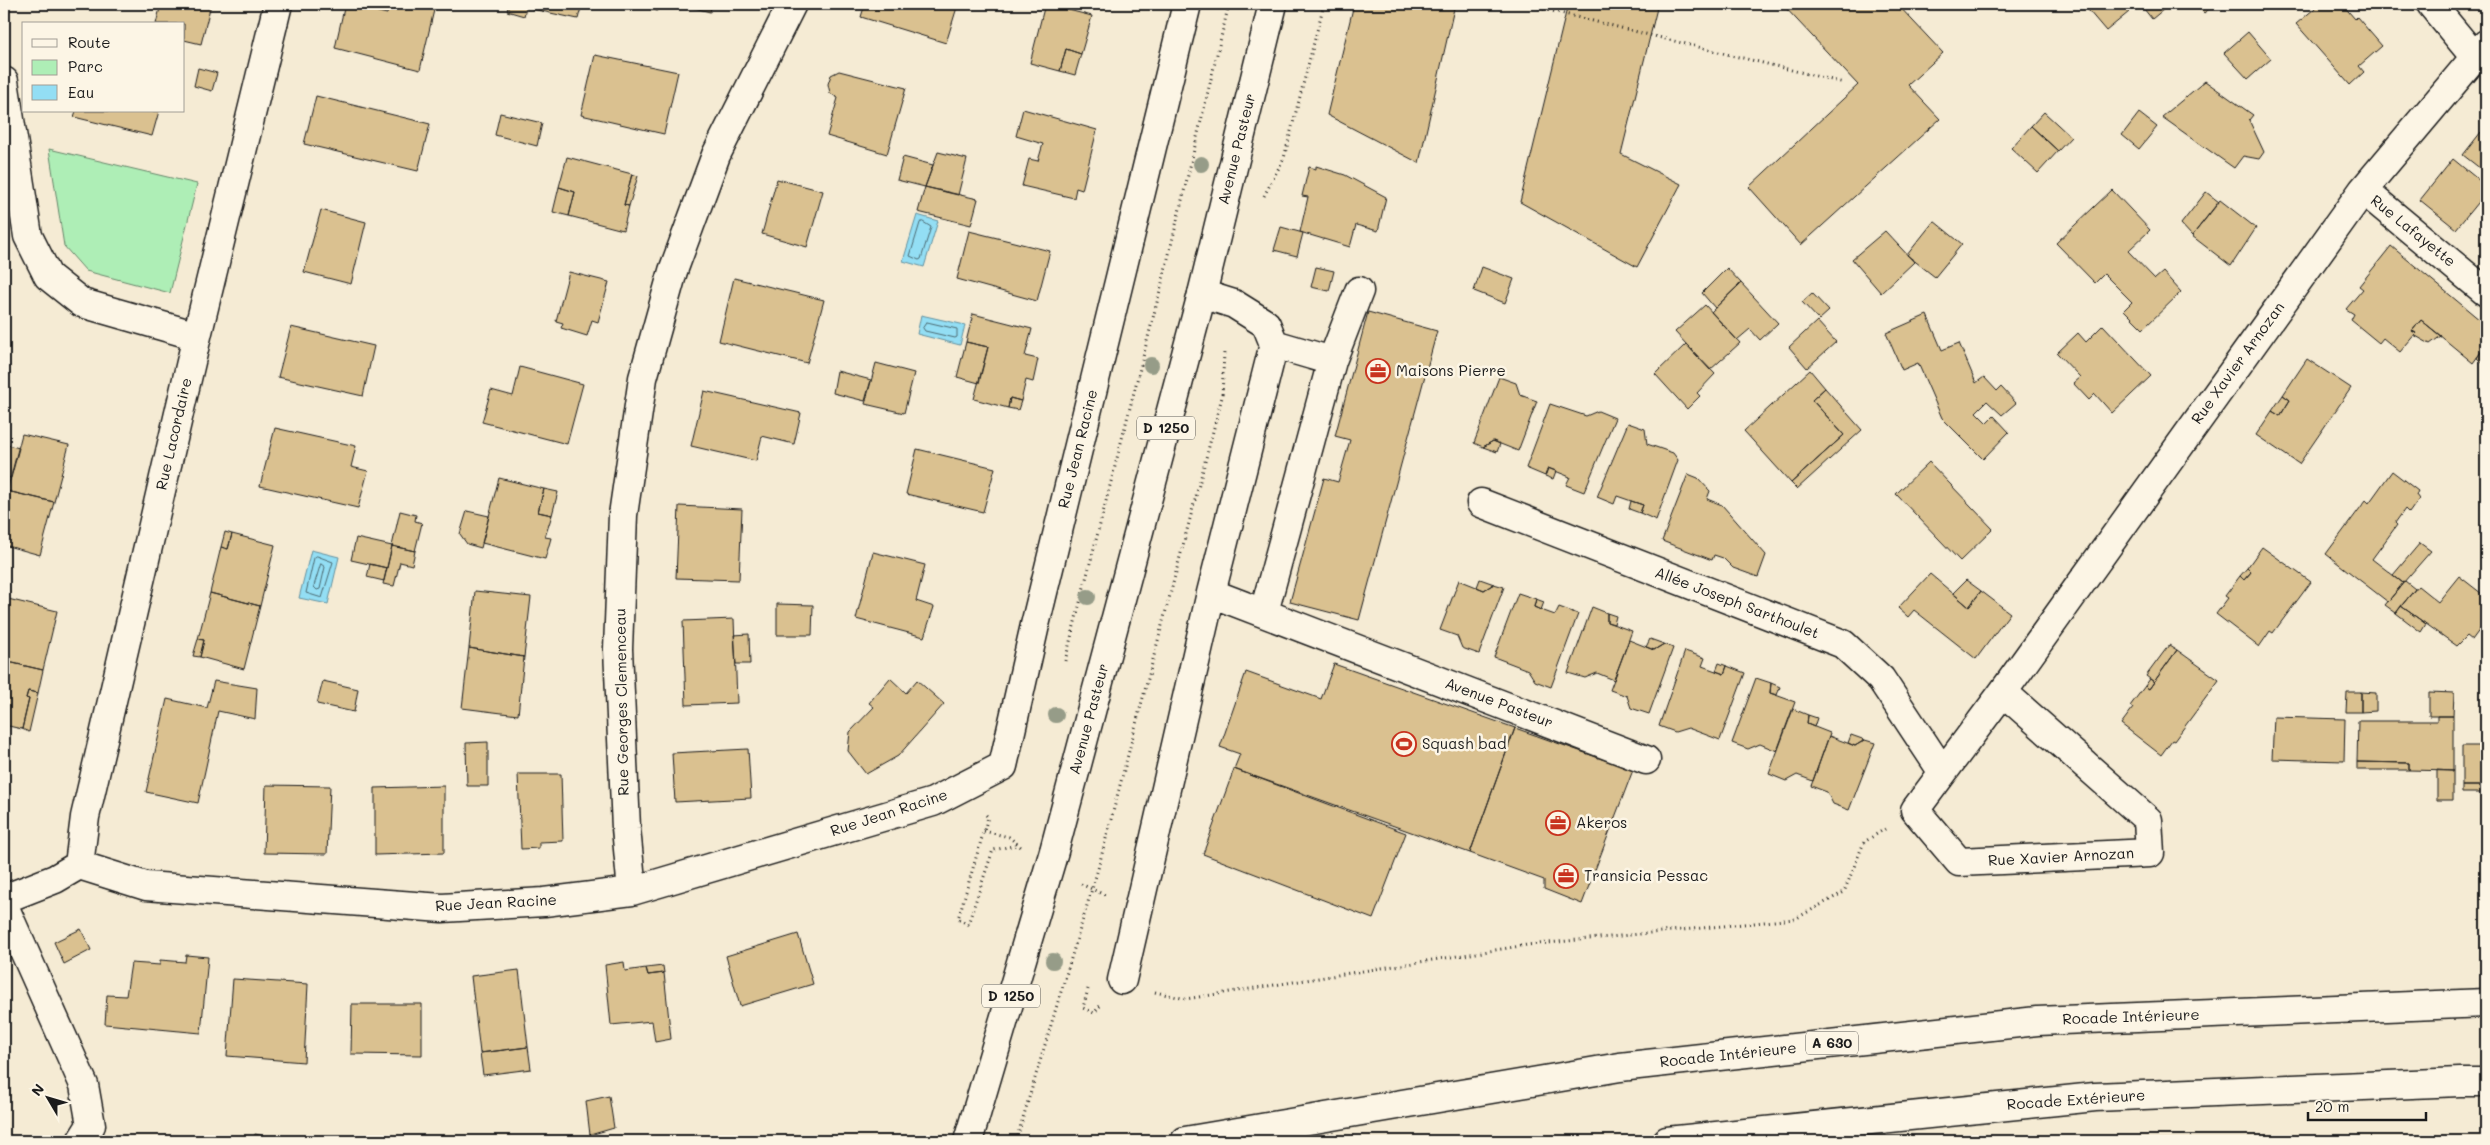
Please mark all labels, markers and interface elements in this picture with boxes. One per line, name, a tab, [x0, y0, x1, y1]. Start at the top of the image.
legend	[22, 22, 185, 112]
text: Route	[68, 32, 111, 52]
text: Parc	[68, 56, 103, 76]
text: Eau	[68, 82, 94, 102]
street label: Avenue Pasteur	[1213, 91, 1260, 207]
street label: Rue Lafayette	[2367, 190, 2460, 271]
street label: Rue Xavier Arnozan	[2186, 297, 2288, 428]
office icon: Maisons Pierre	[1365, 358, 1391, 384]
place label: Maisons Pierre	[1396, 360, 1506, 380]
street label: Rue Lacordaire	[150, 376, 196, 492]
street label: Rue Jean Racine	[1053, 387, 1101, 510]
road number: D 1250	[1137, 416, 1195, 439]
street label: Allée Joseph Sarthoulet	[1652, 561, 1822, 643]
street label: Rue Georges Clemenceau	[609, 608, 633, 796]
street label: Avenue Pasteur	[1064, 661, 1112, 776]
street label: Avenue Pasteur	[1443, 672, 1556, 732]
sports icon: Squash bad	[1391, 731, 1417, 757]
place label: Squash bad	[1422, 733, 1507, 753]
street label: Rue Jean Racine	[828, 784, 950, 840]
office icon: Akeros	[1545, 810, 1571, 836]
place label: Akeros	[1576, 812, 1627, 832]
street label: Rue Xavier Arnozan	[1987, 842, 2135, 870]
office icon: Transicia Pessac	[1553, 863, 1579, 889]
place label: Transicia Pessac	[1584, 865, 1708, 885]
street label: Rue Jean Racine	[435, 889, 557, 915]
road number: D 1250	[982, 984, 1040, 1008]
street label: Rocade Intérieure	[2062, 1004, 2200, 1028]
road number: A 630	[1806, 1032, 1858, 1054]
street label: Rocade Intérieure	[1658, 1037, 1797, 1071]
north arrow	[22, 1072, 72, 1122]
text: N	[27, 1080, 48, 1100]
street label: Rocade Extérieure	[2006, 1084, 2146, 1114]
scale bar	[2308, 1090, 2425, 1122]
text: 20 m	[2315, 1096, 2349, 1116]

